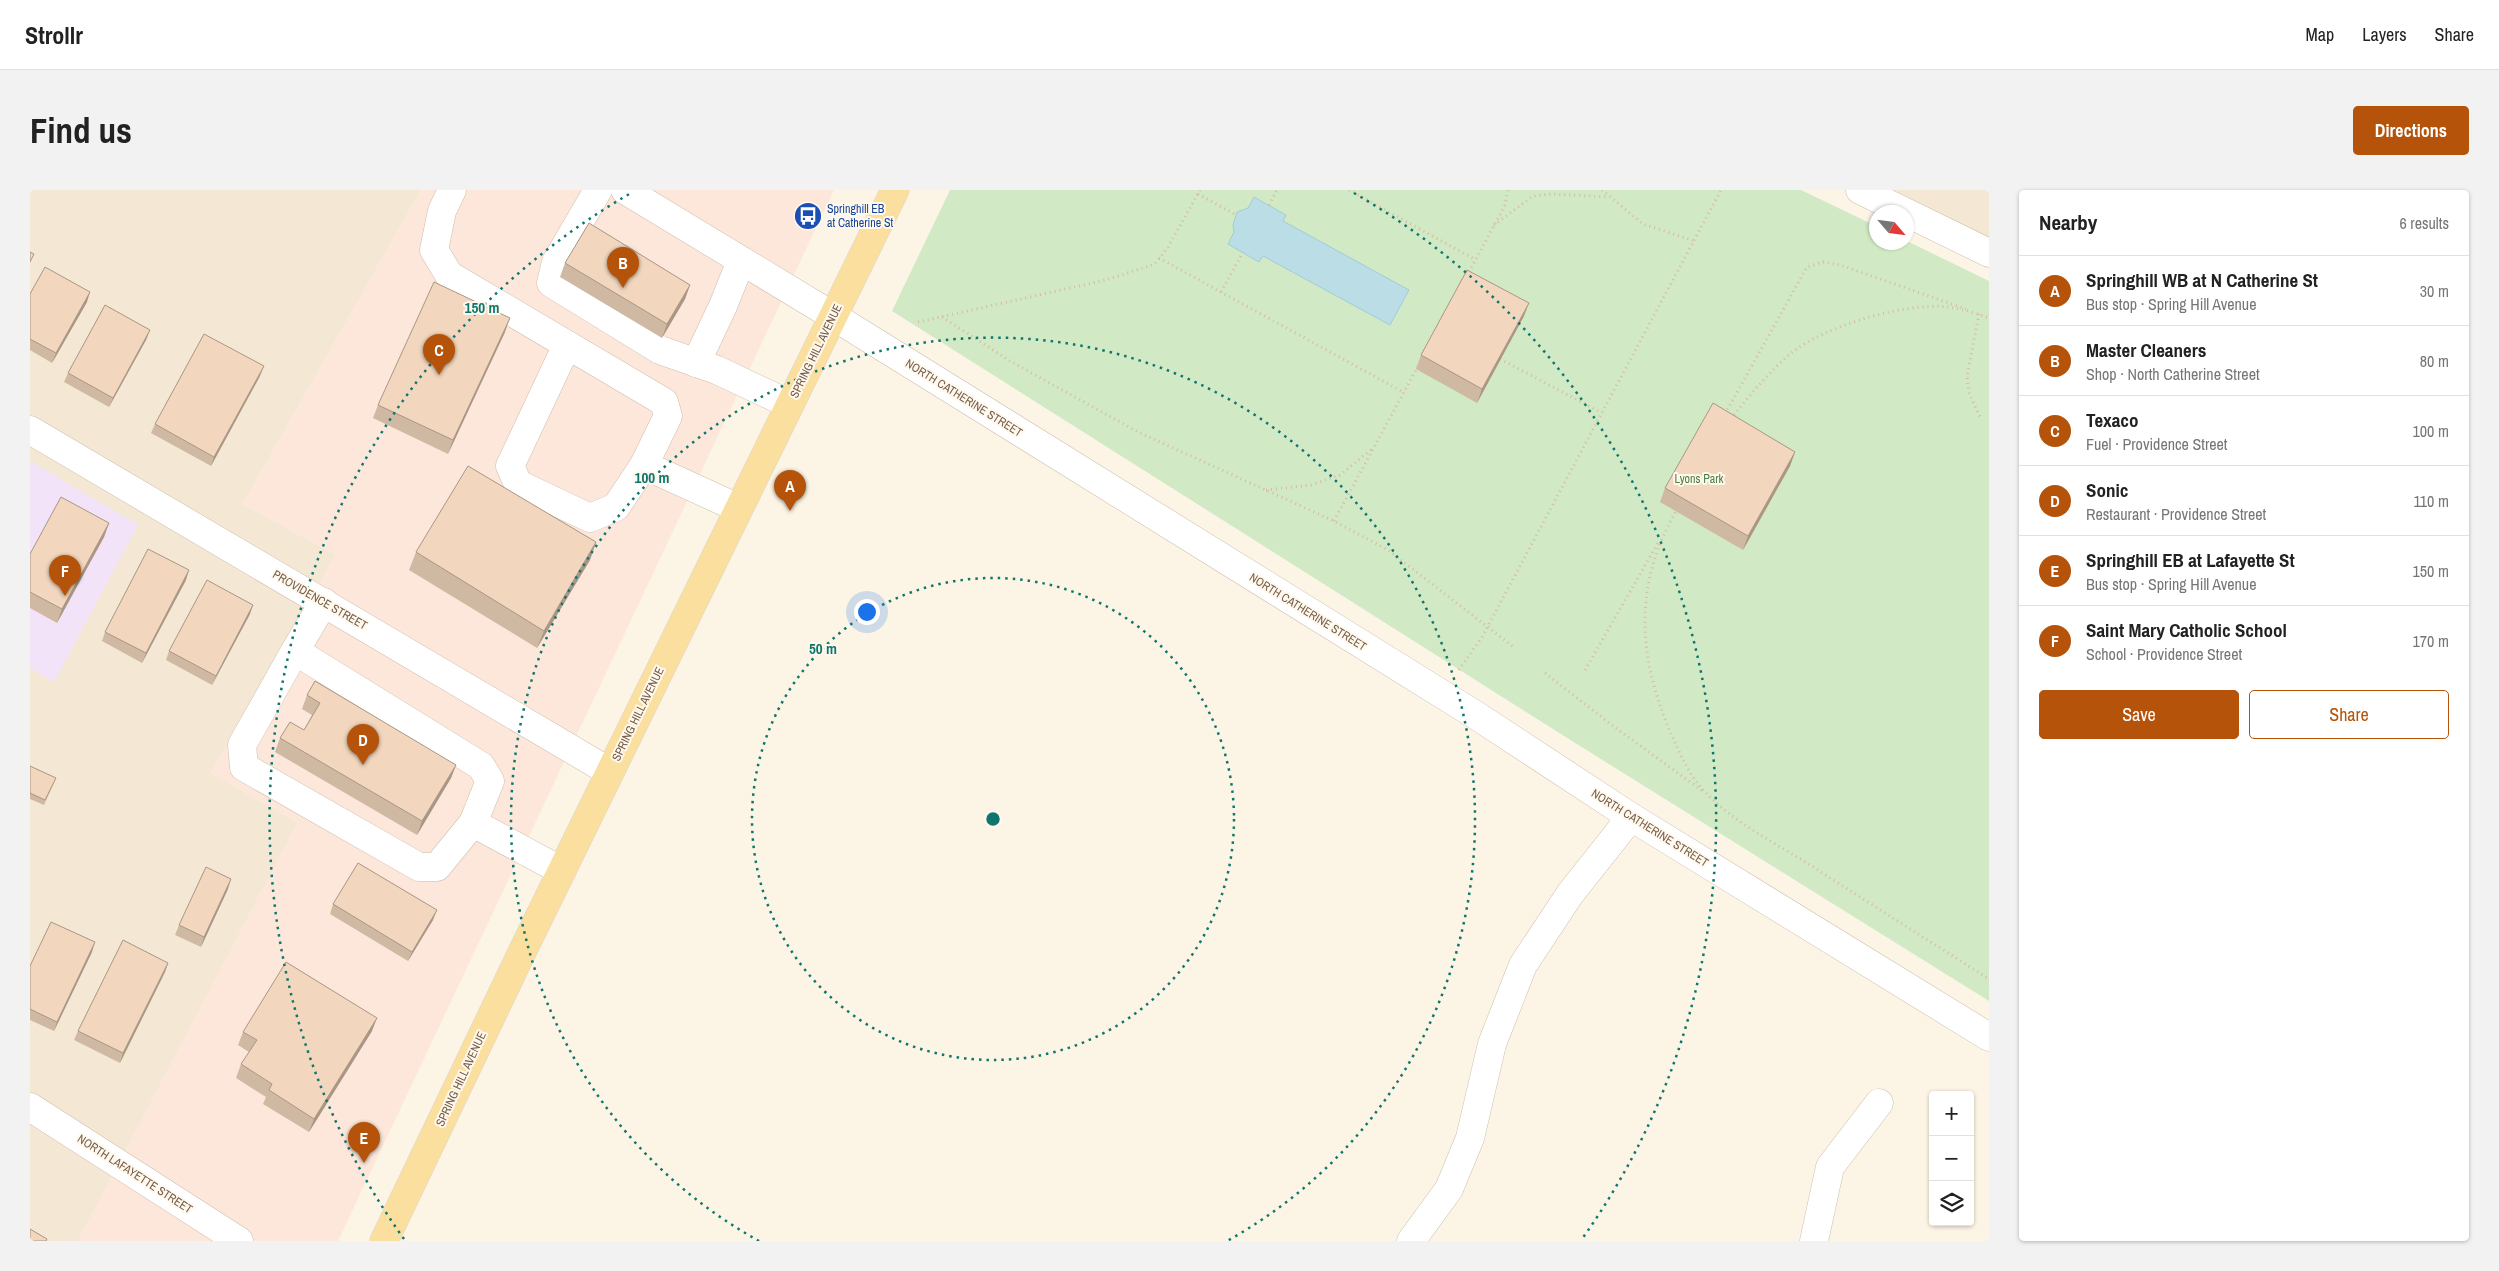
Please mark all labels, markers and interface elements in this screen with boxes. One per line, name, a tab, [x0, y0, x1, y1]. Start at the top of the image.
text: Strollr	[25, 19, 83, 51]
text: Map	[2306, 22, 2334, 47]
text: Layers	[2362, 22, 2407, 47]
text: Share	[2435, 22, 2474, 47]
button: Directions	[2353, 106, 2469, 155]
text: Find us	[30, 107, 132, 154]
bus stop icon: Springhill EB at Catherine St	[793, 201, 823, 231]
place label: Springhill EB at Catherine St	[827, 201, 893, 231]
north arrow	[1869, 205, 1914, 250]
text: Nearby	[2039, 208, 2097, 237]
text: 6 results	[2399, 212, 2449, 234]
pin: B	[607, 247, 639, 288]
text: Springhill WB at N Catherine St	[2086, 267, 2318, 293]
text: A	[2050, 280, 2060, 302]
text: 30 m	[2420, 280, 2449, 302]
text: Bus stop · Spring Hill Avenue	[2086, 293, 2256, 315]
text: 150 m	[465, 297, 499, 318]
street label: SPRING HILL AVENUE	[786, 301, 846, 401]
pin: C	[423, 334, 455, 375]
text: Master Cleaners	[2086, 337, 2206, 363]
text: B	[2050, 350, 2060, 372]
text: 80 m	[2420, 350, 2449, 372]
street label: NORTH CATHERINE STREET	[902, 355, 1026, 441]
text: Shop · North Catherine Street	[2086, 363, 2260, 385]
text: Texaco	[2086, 407, 2139, 433]
text: C	[2050, 420, 2060, 442]
text: 100 m	[2413, 420, 2449, 442]
text: Fuel · Providence Street	[2086, 433, 2228, 455]
text: 100 m	[635, 467, 669, 488]
pin: A	[774, 470, 806, 511]
park label: Lyons Park	[1675, 471, 1724, 487]
text: Sonic	[2086, 477, 2128, 503]
text: D	[2050, 490, 2060, 512]
text: 110 m	[2413, 490, 2449, 512]
text: Restaurant · Providence Street	[2086, 503, 2266, 525]
text: Springhill EB at Lafayette St	[2086, 547, 2295, 573]
pin: F	[49, 555, 81, 596]
text: E	[2051, 560, 2059, 582]
text: 150 m	[2413, 560, 2449, 582]
street label: PROVIDENCE STREET	[270, 566, 370, 634]
street label: NORTH CATHERINE STREET	[1246, 569, 1370, 655]
text: Bus stop · Spring Hill Avenue	[2086, 573, 2256, 595]
your location	[854, 599, 880, 625]
text: Saint Mary Catholic School	[2086, 617, 2287, 643]
text: F	[2051, 630, 2059, 652]
text: 170 m	[2413, 630, 2449, 652]
text: 50 m	[809, 638, 837, 659]
text: School · Providence Street	[2086, 643, 2242, 665]
street label: SPRING HILL AVENUE	[608, 664, 668, 764]
button: Save	[2039, 690, 2239, 739]
button: Share	[2249, 690, 2449, 739]
pin: D	[347, 724, 379, 765]
street label: NORTH CATHERINE STREET	[1588, 785, 1712, 871]
centre of rings	[984, 810, 1002, 828]
street label: SPRING HILL AVENUE	[432, 1029, 490, 1129]
map controls	[1929, 1091, 1974, 1226]
button: +	[1929, 1091, 1974, 1136]
pin: E	[348, 1122, 380, 1163]
street label: NORTH LAFAYETTE STREET	[74, 1131, 196, 1217]
button: −	[1929, 1136, 1974, 1181]
button: layers	[1929, 1181, 1974, 1226]

